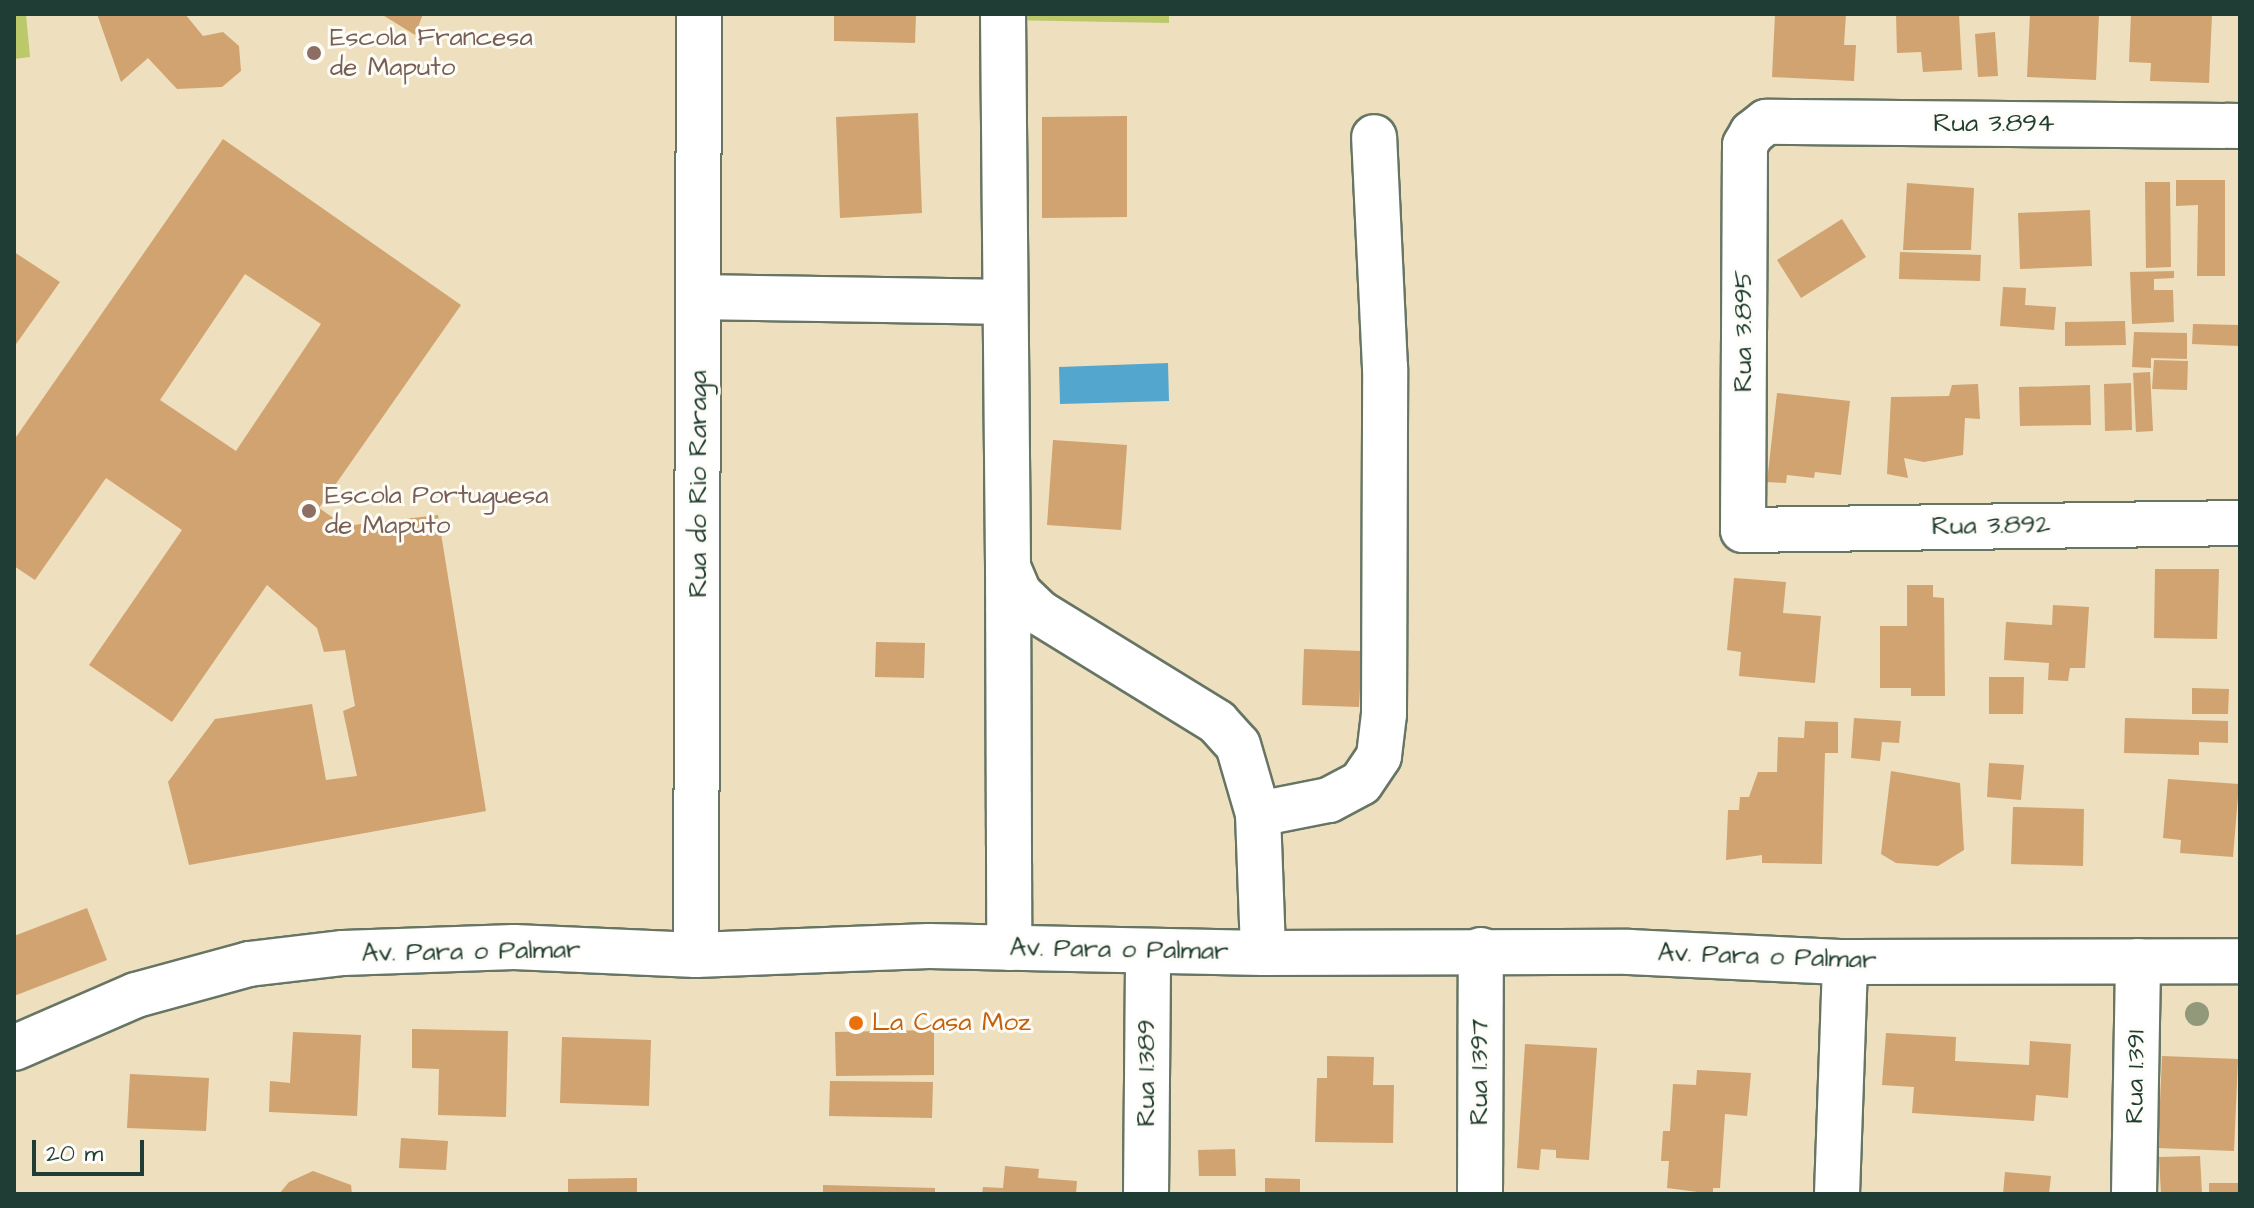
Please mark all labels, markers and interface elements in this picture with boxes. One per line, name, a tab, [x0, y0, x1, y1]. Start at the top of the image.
place label: Escola Francesa de Maputo	[330, 22, 533, 84]
marker: Escola Francesa de Maputo	[305, 44, 323, 62]
street label: Rua 3.894	[1933, 108, 2055, 140]
street label: Rua 3.895	[1728, 270, 1760, 392]
street label: Rua do Rio Raraga	[683, 370, 715, 598]
place label: Escola Portuguesa de Maputo	[325, 480, 548, 542]
marker: Escola Portuguesa de Maputo	[300, 502, 318, 520]
street label: Rua 3.892	[1931, 509, 2051, 543]
street label: Av. Para o Palmar	[1009, 932, 1229, 968]
street label: Av. Para o Palmar	[361, 934, 581, 970]
street label: Av. Para o Palmar	[1657, 938, 1877, 976]
place label: La Casa Moz	[872, 1007, 1031, 1039]
marker: La Casa Moz	[847, 1014, 865, 1032]
street label: Rua 1.389	[1131, 1019, 1163, 1127]
street label: Rua 1.397	[1464, 1019, 1496, 1125]
street label: Rua 1.391	[2120, 1030, 2152, 1124]
scale bar	[36, 1124, 148, 1174]
text: 20 m	[46, 1137, 103, 1171]

